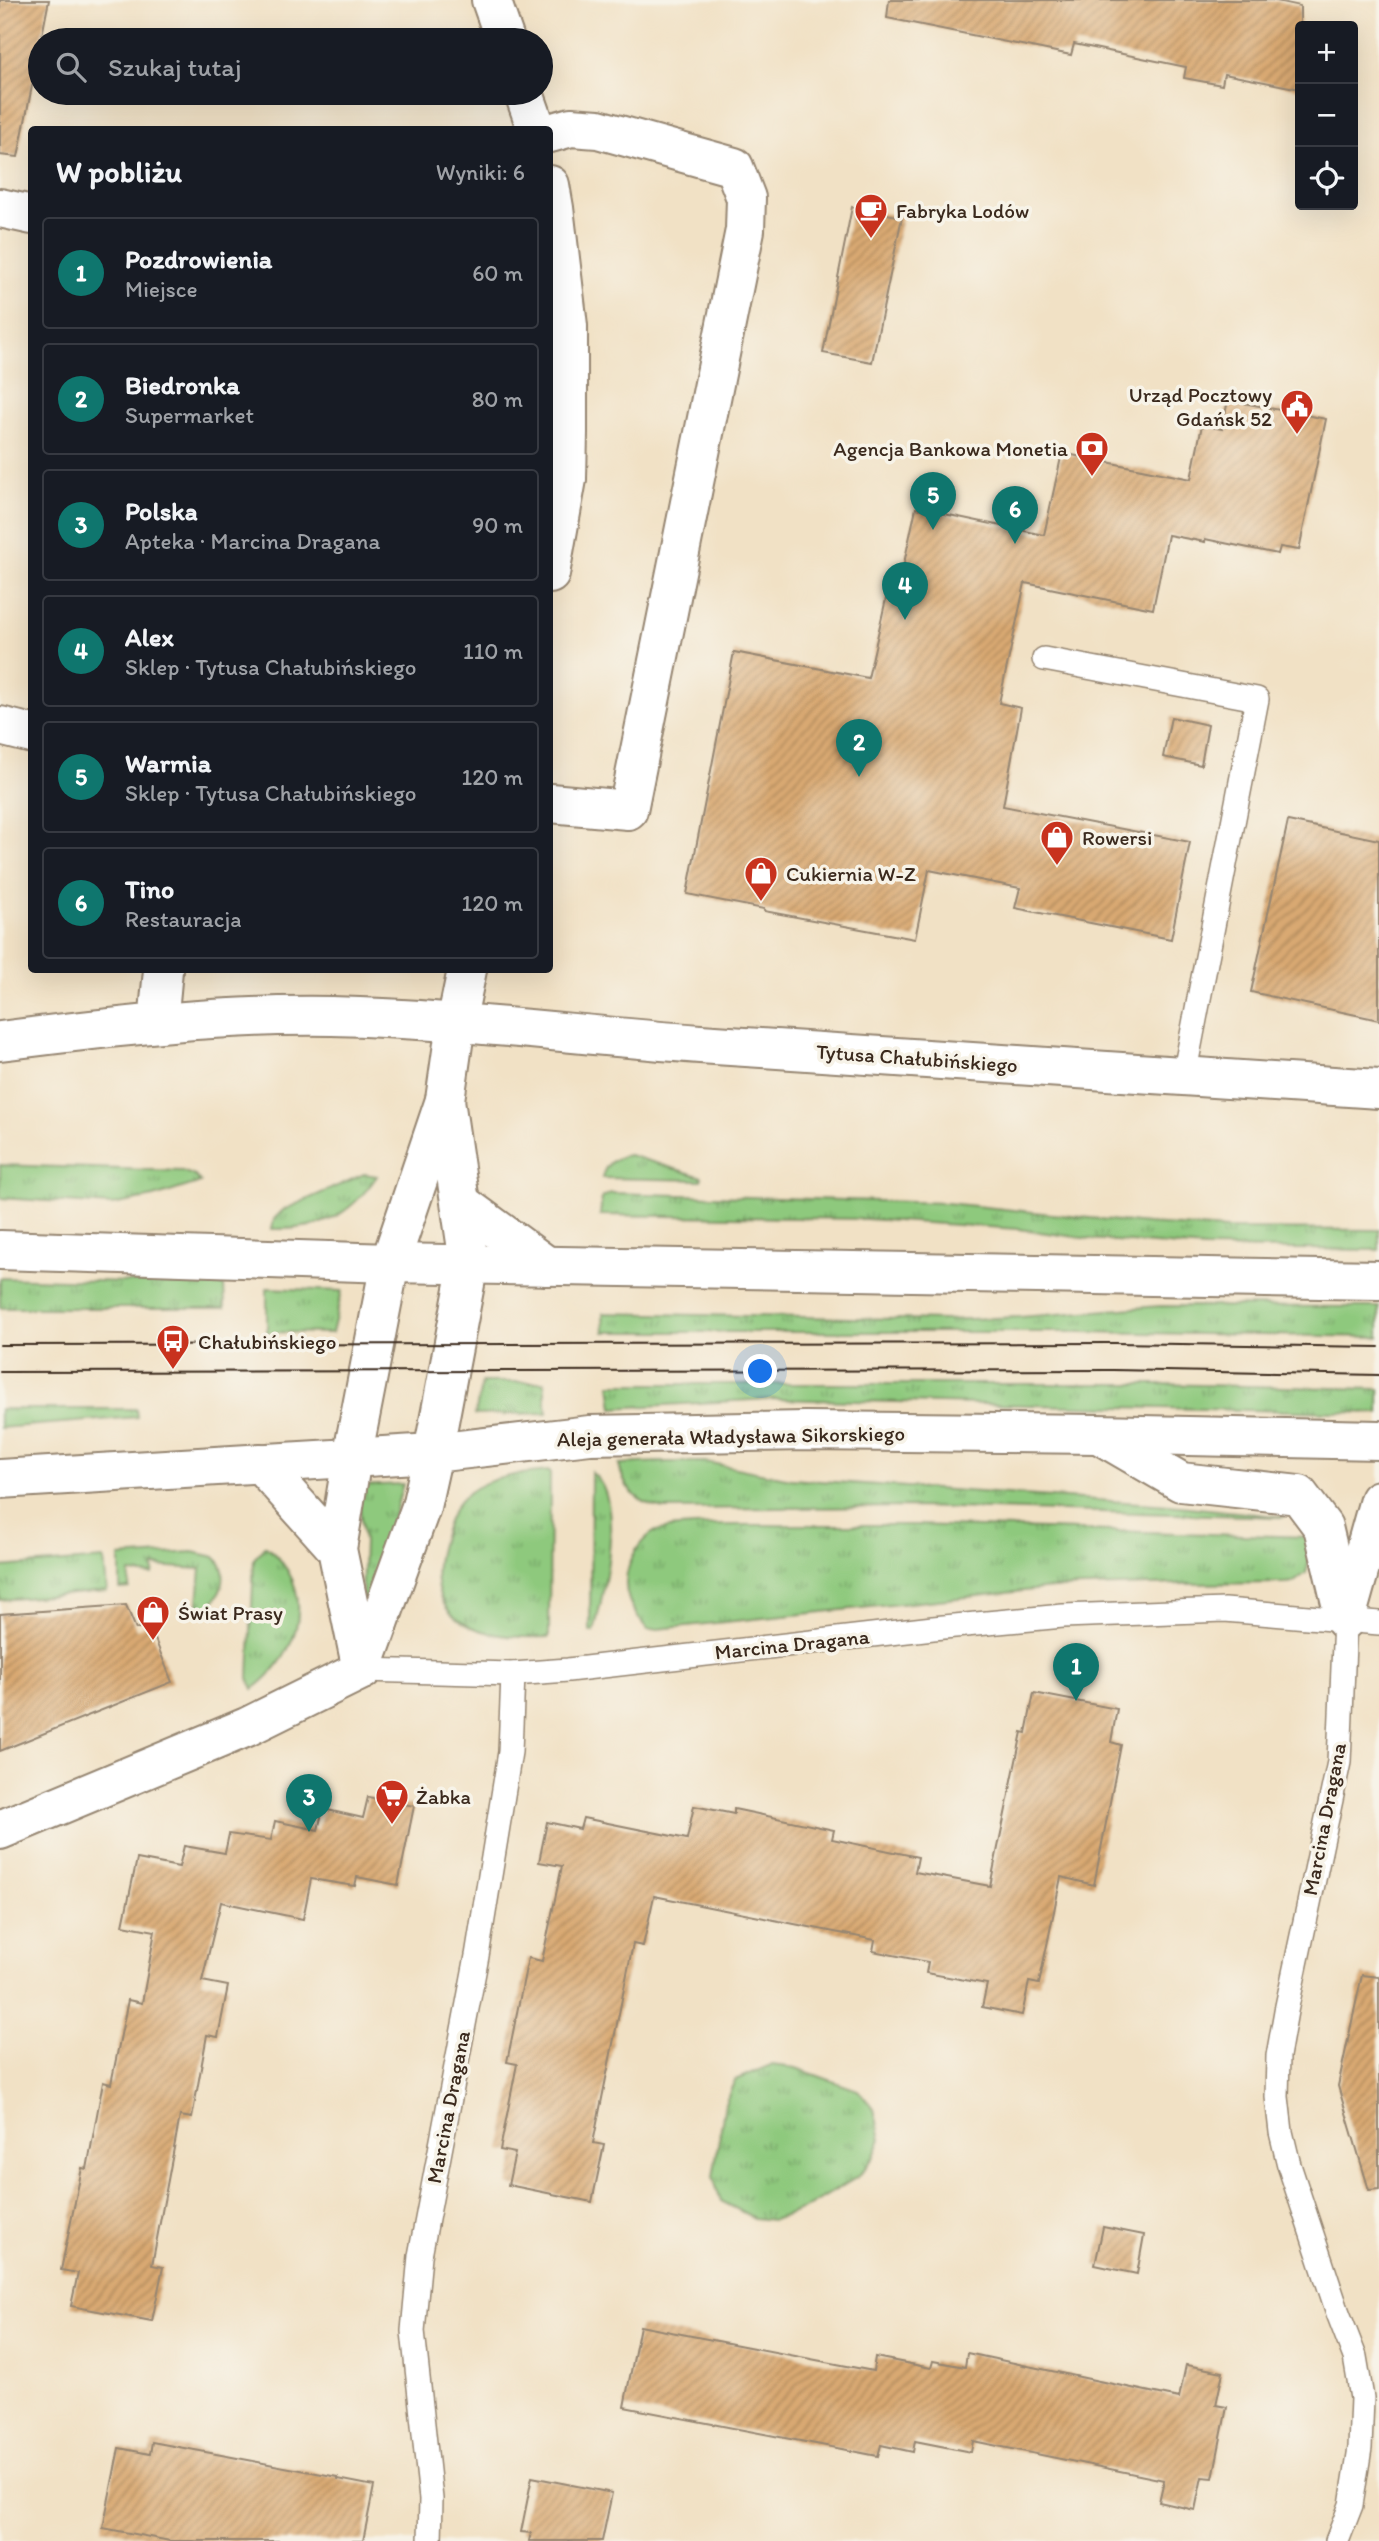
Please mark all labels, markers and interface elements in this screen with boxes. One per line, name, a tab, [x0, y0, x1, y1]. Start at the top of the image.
map controls	[1295, 21, 1358, 210]
button: +	[1295, 21, 1358, 84]
search box	[28, 28, 553, 105]
icon: search	[52, 48, 90, 86]
text: Szukaj tutaj	[108, 51, 241, 83]
button: −	[1295, 84, 1358, 147]
button: locate	[1295, 147, 1358, 210]
text: W pobliżu	[56, 153, 182, 190]
text: Wyniki: 6	[436, 158, 525, 186]
cafe icon: Fabryka Lodów	[852, 191, 890, 240]
place label: Fabryka Lodów	[896, 198, 1029, 223]
text: Pozdrowienia	[125, 243, 272, 275]
text: 1	[76, 259, 86, 287]
text: 60 m	[472, 259, 523, 287]
text: Miejsce	[125, 275, 198, 303]
text: Biedronka	[125, 369, 240, 401]
place label: Urząd Pocztowy Gdańsk 52	[1129, 382, 1272, 431]
text: 2	[75, 385, 87, 413]
text: 80 m	[472, 385, 523, 413]
public building icon: Urząd Pocztowy Gdańsk 52	[1278, 387, 1316, 436]
text: Supermarket	[125, 401, 254, 429]
bank icon: Agencja Bankowa Monetia	[1073, 429, 1111, 478]
place label: Agencja Bankowa Monetia	[833, 436, 1068, 461]
pin: 5	[910, 472, 956, 530]
pin: 6	[992, 486, 1038, 544]
text: Polska	[125, 495, 198, 527]
text: 3	[75, 511, 87, 539]
text: 90 m	[472, 511, 523, 539]
text: Apteka · Marcina Dragana	[125, 527, 381, 555]
pin: 4	[882, 562, 928, 620]
text: Alex	[125, 621, 174, 653]
text: 4	[74, 637, 88, 665]
text: 110 m	[463, 637, 523, 665]
text: Sklep · Tytusa Chałubińskiego	[125, 653, 417, 681]
pin: 2	[836, 719, 882, 777]
text: Warmia	[125, 747, 211, 779]
text: 5	[75, 763, 87, 791]
text: 120 m	[462, 763, 523, 791]
text: Sklep · Tytusa Chałubińskiego	[125, 779, 417, 807]
shop icon: Rowersi	[1038, 818, 1076, 867]
place label: Rowersi	[1082, 825, 1152, 850]
shop icon: Cukiernia W-Z	[742, 854, 780, 903]
place label: Cukiernia W-Z	[786, 861, 916, 886]
text: Tino	[125, 873, 174, 905]
text: 6	[75, 889, 87, 917]
text: 120 m	[462, 889, 523, 917]
text: Restauracja	[125, 905, 242, 933]
street label: Tytusa Chałubińskiego	[815, 1038, 1019, 1078]
bus stop icon: Chałubińskiego	[154, 1322, 192, 1371]
place label: Chałubińskiego	[198, 1329, 336, 1354]
your location	[743, 1354, 777, 1388]
street label: Aleja generała Władysława Sikorskiego	[557, 1420, 905, 1452]
shop icon: Świat Prasy	[134, 1593, 172, 1642]
place label: Świat Prasy	[178, 1600, 283, 1625]
street label: Marcina Dragana	[714, 1623, 871, 1665]
pin: 1	[1053, 1643, 1099, 1701]
street label: Marcina Dragana	[1297, 1740, 1351, 1898]
pin: 3	[286, 1774, 332, 1832]
supermarket icon: Żabka	[373, 1777, 411, 1826]
place label: Żabka	[416, 1784, 471, 1809]
street label: Marcina Dragana	[421, 2028, 475, 2186]

